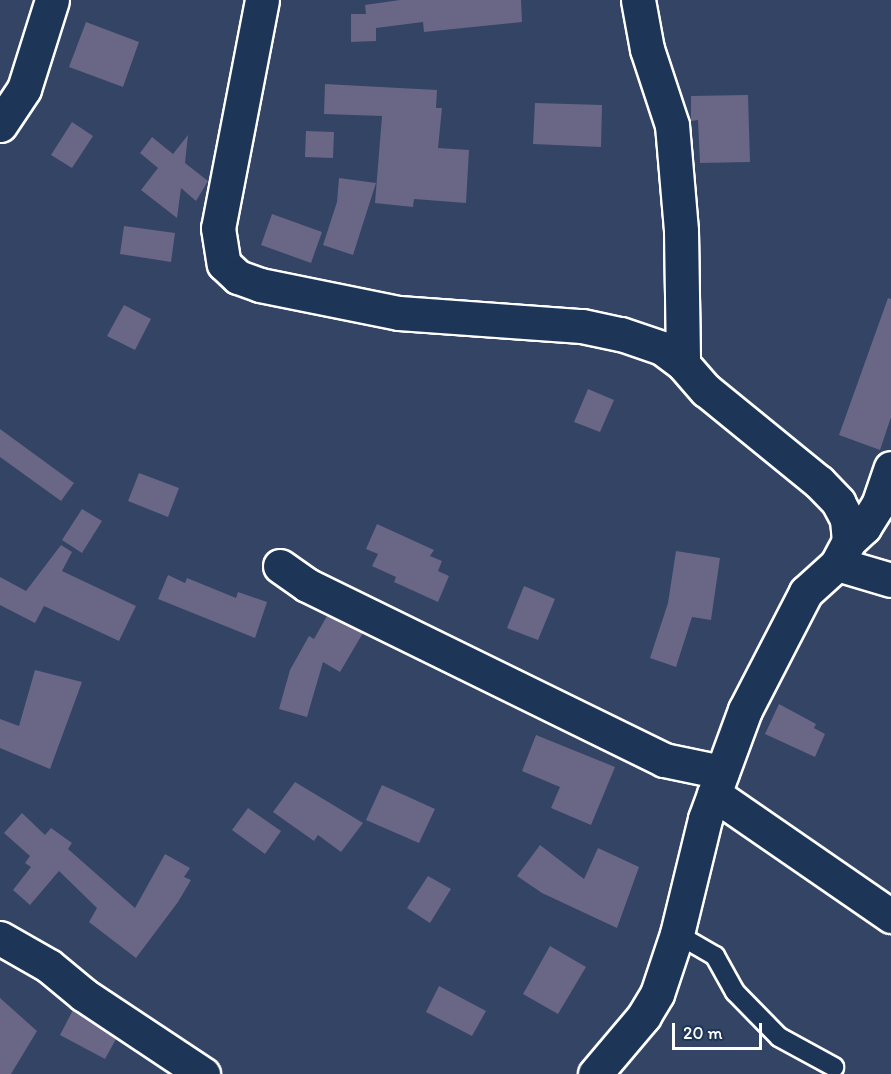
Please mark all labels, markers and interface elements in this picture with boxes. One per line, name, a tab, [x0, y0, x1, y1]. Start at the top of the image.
scale bar	[675, 1011, 765, 1049]
text: 20 m	[683, 1022, 723, 1044]

